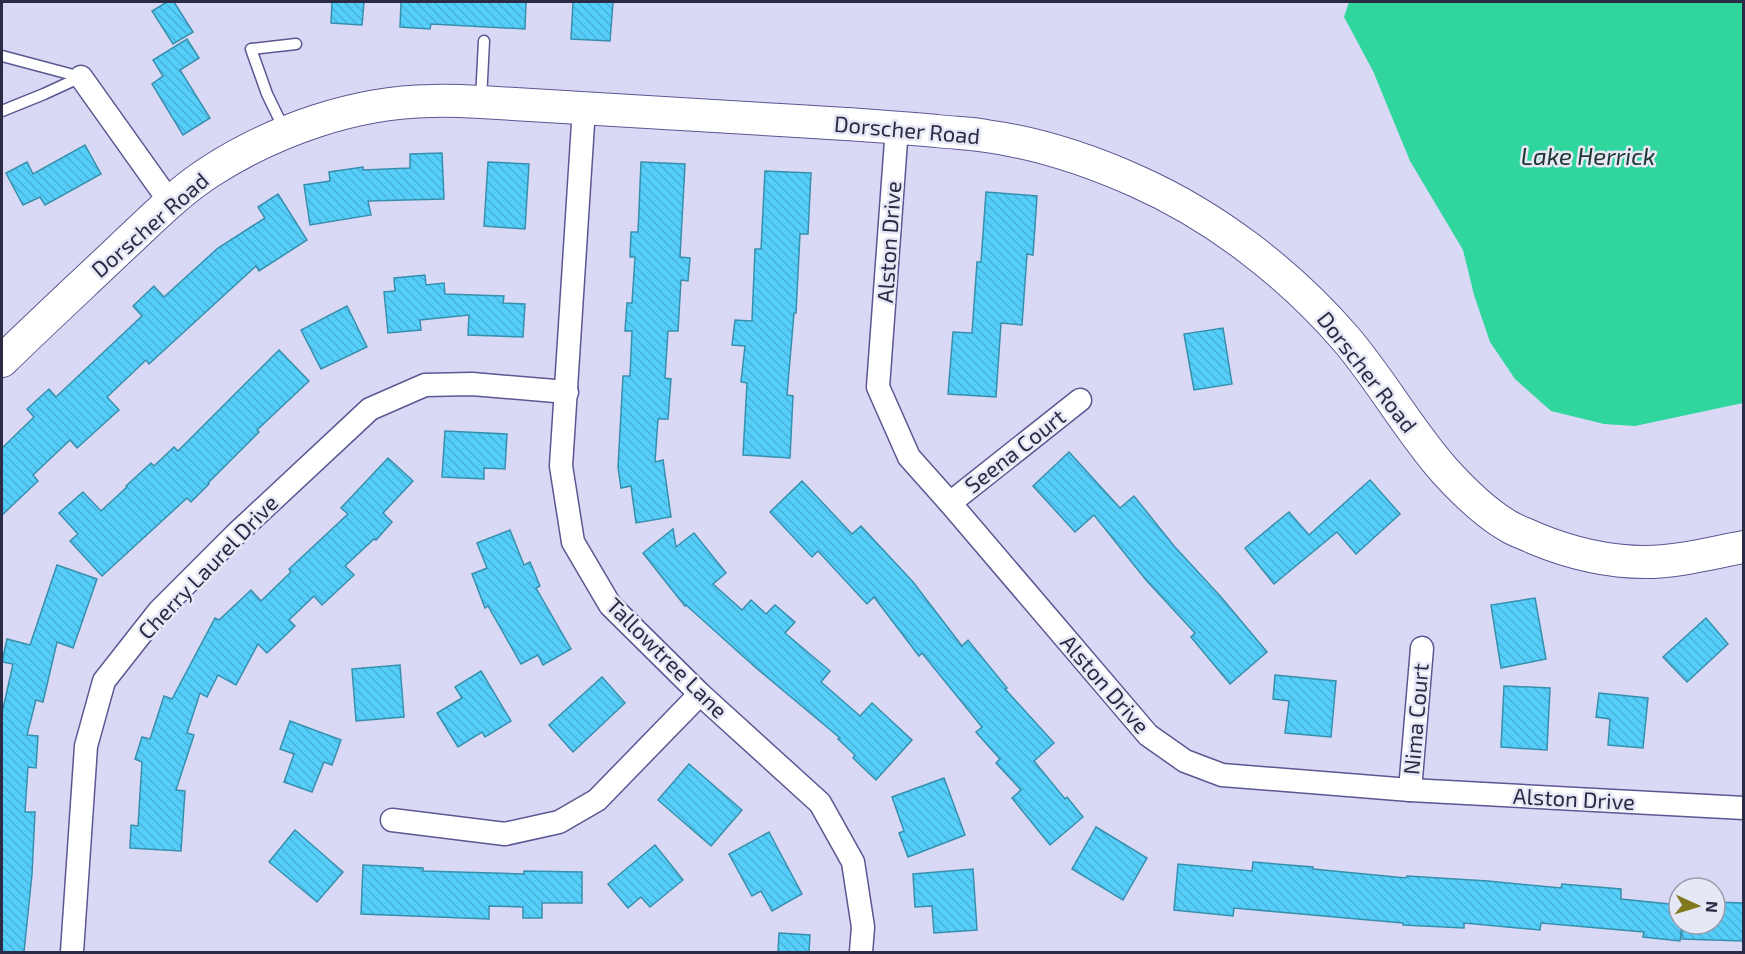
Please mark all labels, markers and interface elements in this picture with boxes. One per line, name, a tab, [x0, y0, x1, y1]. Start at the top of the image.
street label: Dorscher Road	[833, 110, 981, 148]
water label: Lake Herrick	[1521, 141, 1655, 170]
street label: Dorscher Road	[86, 166, 213, 282]
street label: Alston Drive	[871, 180, 905, 304]
street label: Dorscher Road	[1312, 306, 1423, 437]
street label: Seena Court	[959, 403, 1070, 498]
street label: Cherry Laurel Drive	[132, 489, 283, 644]
street label: Tallowtree Lane	[602, 592, 733, 723]
street label: Alston Drive	[1056, 629, 1156, 738]
street label: Nima Court	[1397, 662, 1433, 776]
street label: Alston Drive	[1512, 782, 1636, 814]
north arrow	[1667, 876, 1727, 936]
text: N	[1703, 901, 1722, 914]

